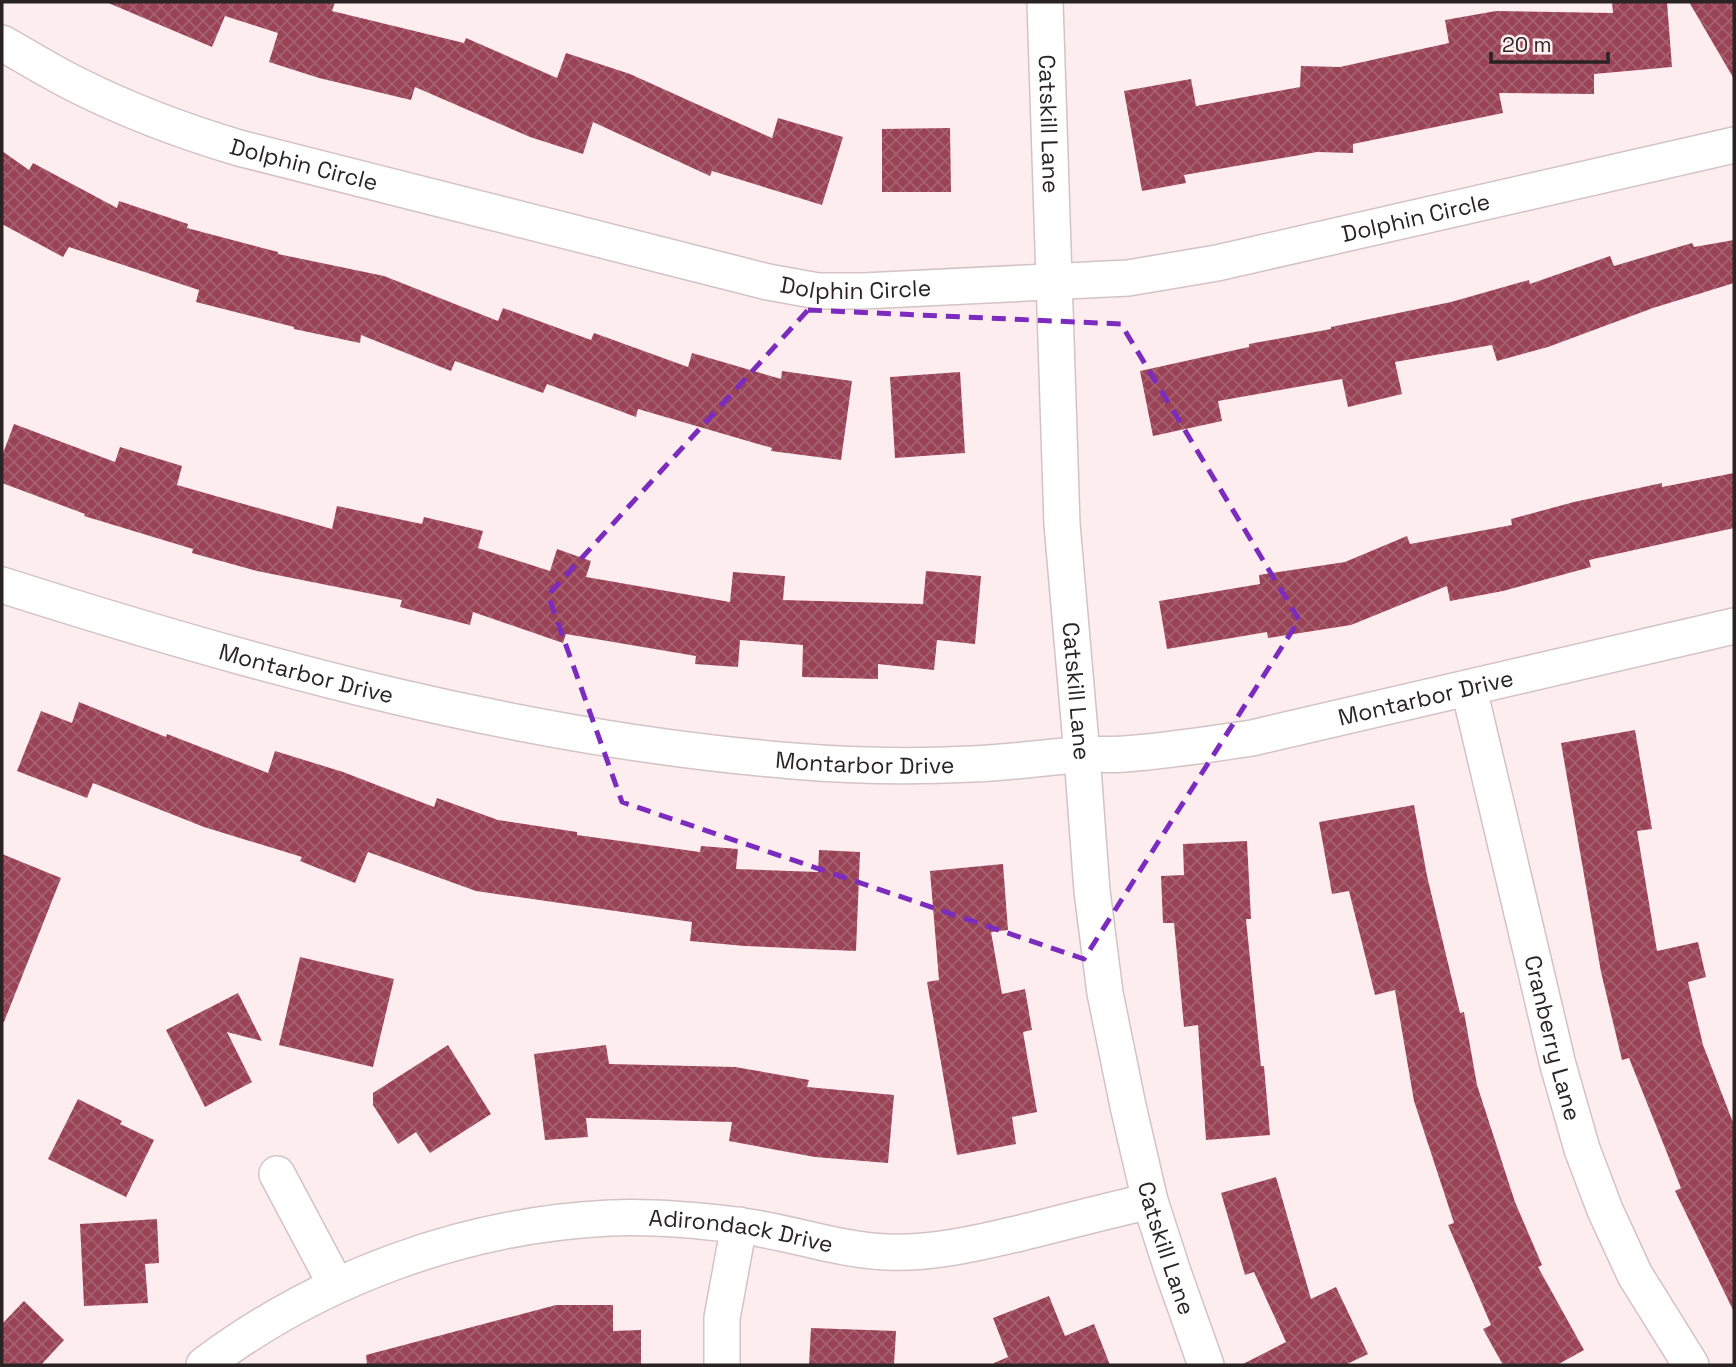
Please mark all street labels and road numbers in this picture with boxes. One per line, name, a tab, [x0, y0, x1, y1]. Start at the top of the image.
street label: Catskill Lane	[1032, 54, 1066, 194]
street label: Dolphin Circle	[226, 131, 381, 198]
street label: Dolphin Circle	[1339, 186, 1493, 249]
street label: Dolphin Circle	[778, 269, 932, 306]
street label: Catskill Lane	[1056, 621, 1097, 762]
street label: Montarbor Drive	[216, 636, 397, 710]
street label: Montarbor Drive	[1335, 663, 1516, 733]
street label: Montarbor Drive	[774, 745, 955, 781]
street label: Cranberry Lane	[1518, 952, 1588, 1124]
street label: Catskill Lane	[1131, 1179, 1202, 1319]
street label: Adirondack Drive	[648, 1203, 836, 1259]

